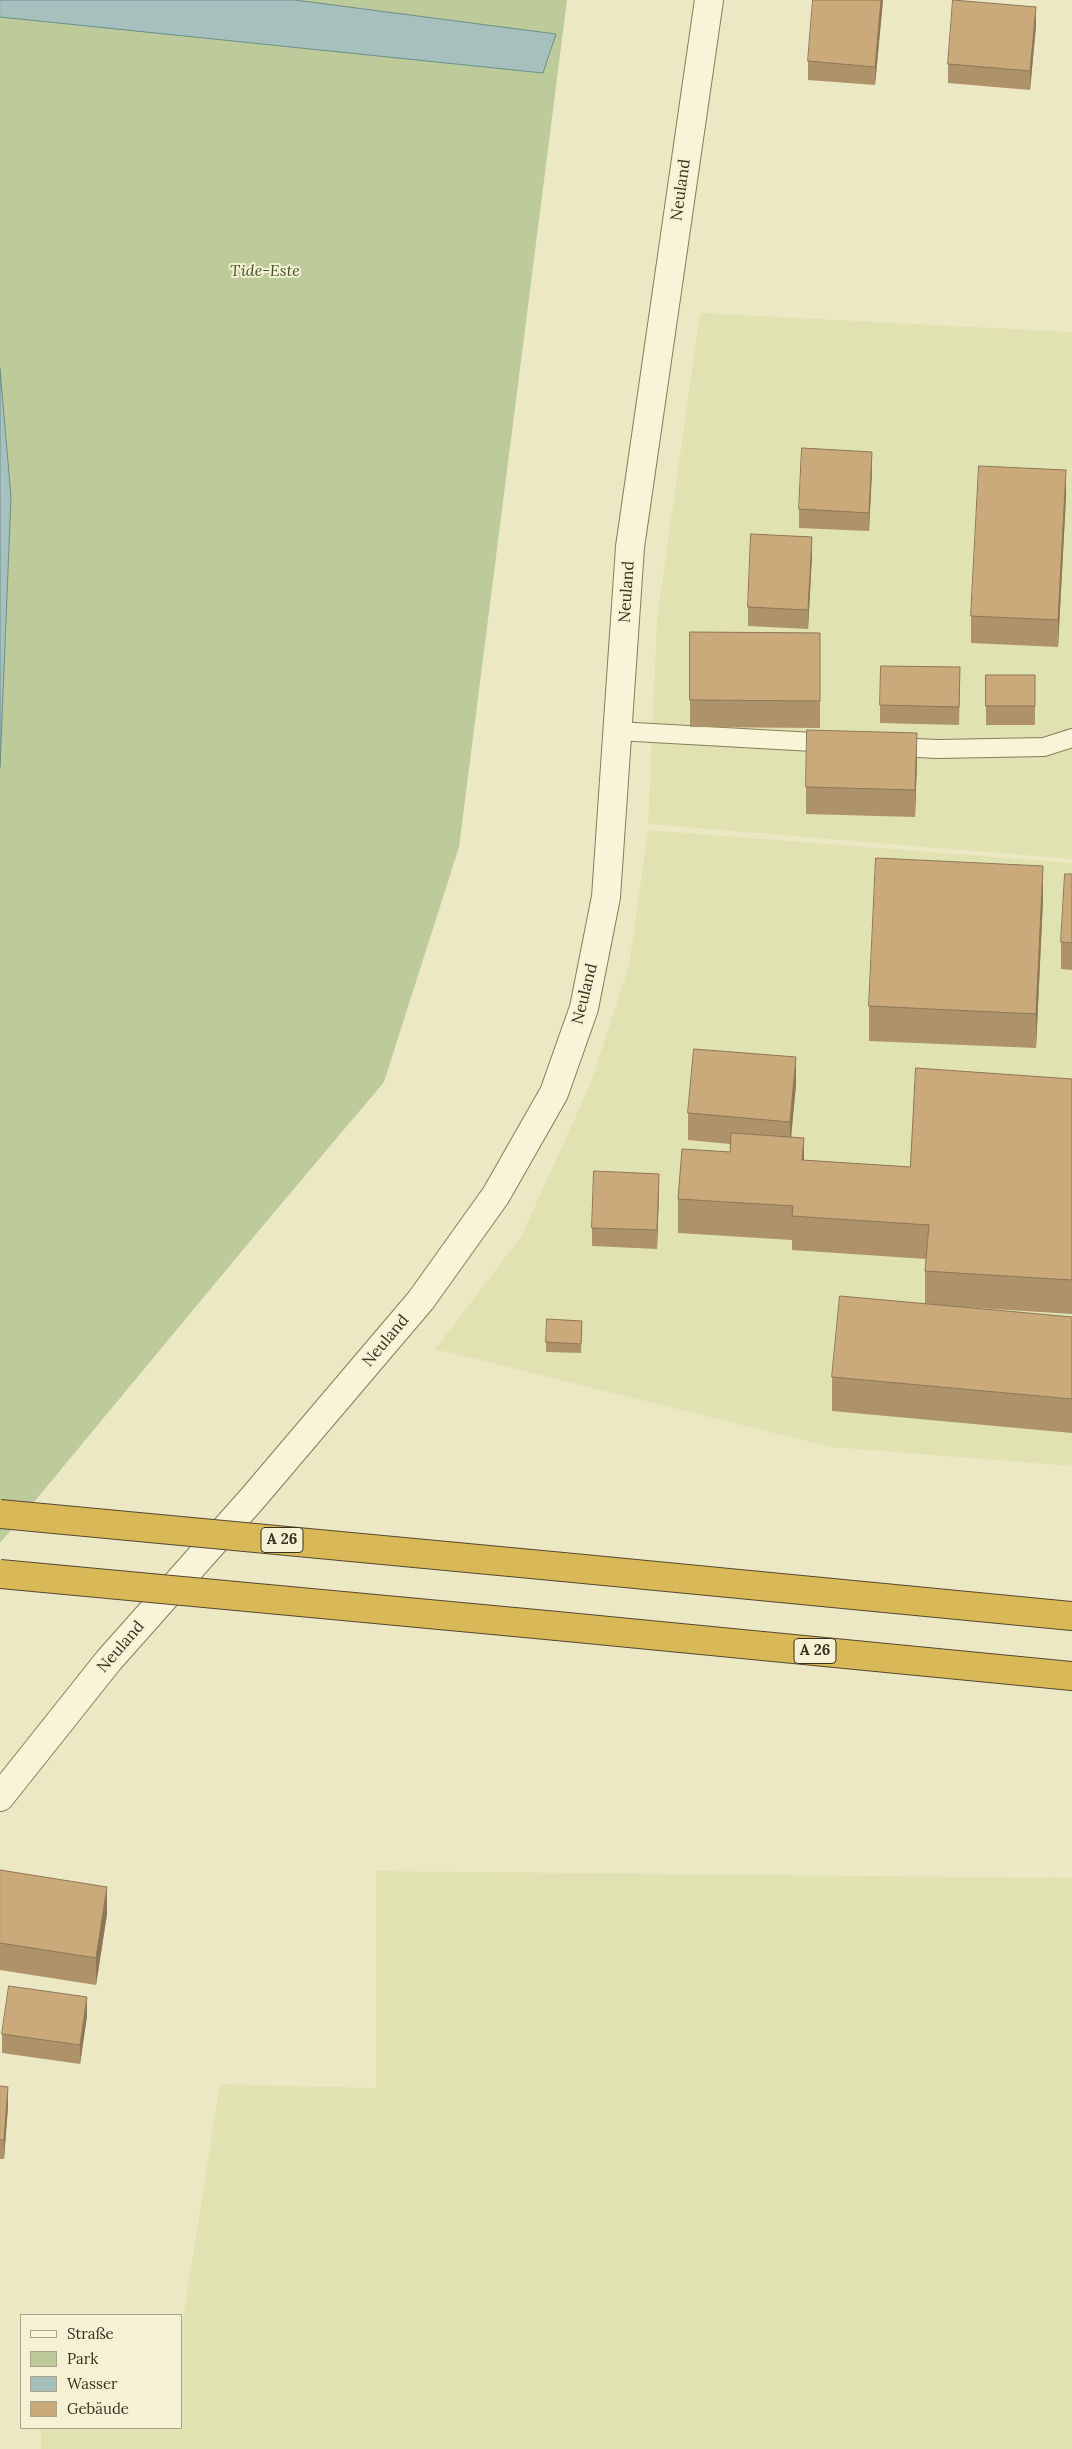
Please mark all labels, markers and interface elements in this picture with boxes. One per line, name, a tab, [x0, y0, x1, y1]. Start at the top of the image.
street label: Neuland	[667, 158, 695, 222]
park label: Tide-Este	[230, 261, 300, 281]
street label: Neuland	[615, 560, 639, 624]
street label: Neuland	[568, 962, 602, 1026]
street label: Neuland	[359, 1311, 413, 1371]
road number: A 26	[261, 1528, 303, 1552]
street label: Neuland	[93, 1617, 149, 1677]
road number: A 26	[794, 1638, 836, 1664]
legend	[20, 2314, 182, 2429]
text: Straße	[67, 2324, 114, 2343]
text: Park	[67, 2349, 98, 2368]
text: Wasser	[67, 2374, 118, 2393]
text: Gebäude	[67, 2399, 129, 2418]

